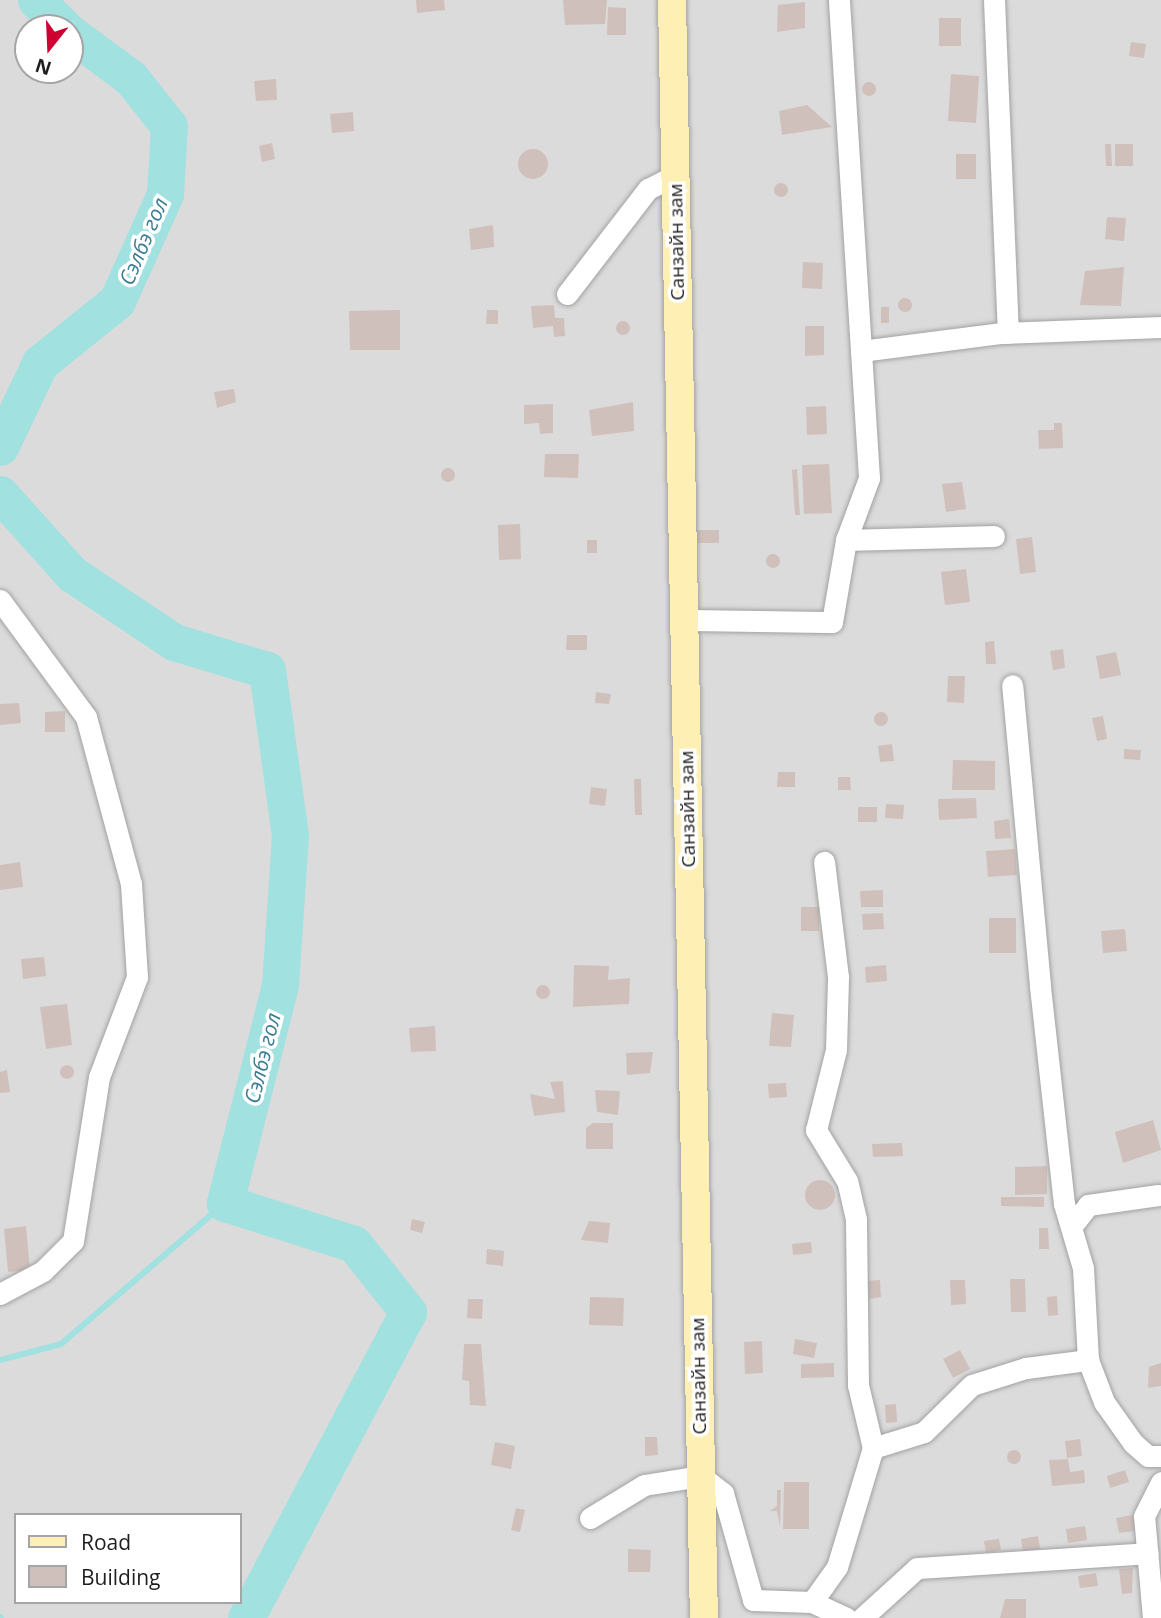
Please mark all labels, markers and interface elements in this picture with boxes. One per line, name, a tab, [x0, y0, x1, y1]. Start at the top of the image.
north arrow	[14, 14, 84, 84]
text: N	[32, 52, 55, 82]
street label: Санзайн зам	[665, 183, 689, 301]
water label: Сэлбэ гол	[113, 194, 173, 288]
street label: Санзайн зам	[676, 750, 700, 868]
water label: Сэлбэ гол	[239, 1010, 285, 1106]
street label: Санзайн зам	[687, 1317, 711, 1435]
legend	[14, 1513, 242, 1604]
text: Road	[81, 1528, 131, 1556]
text: Building	[81, 1563, 160, 1591]

